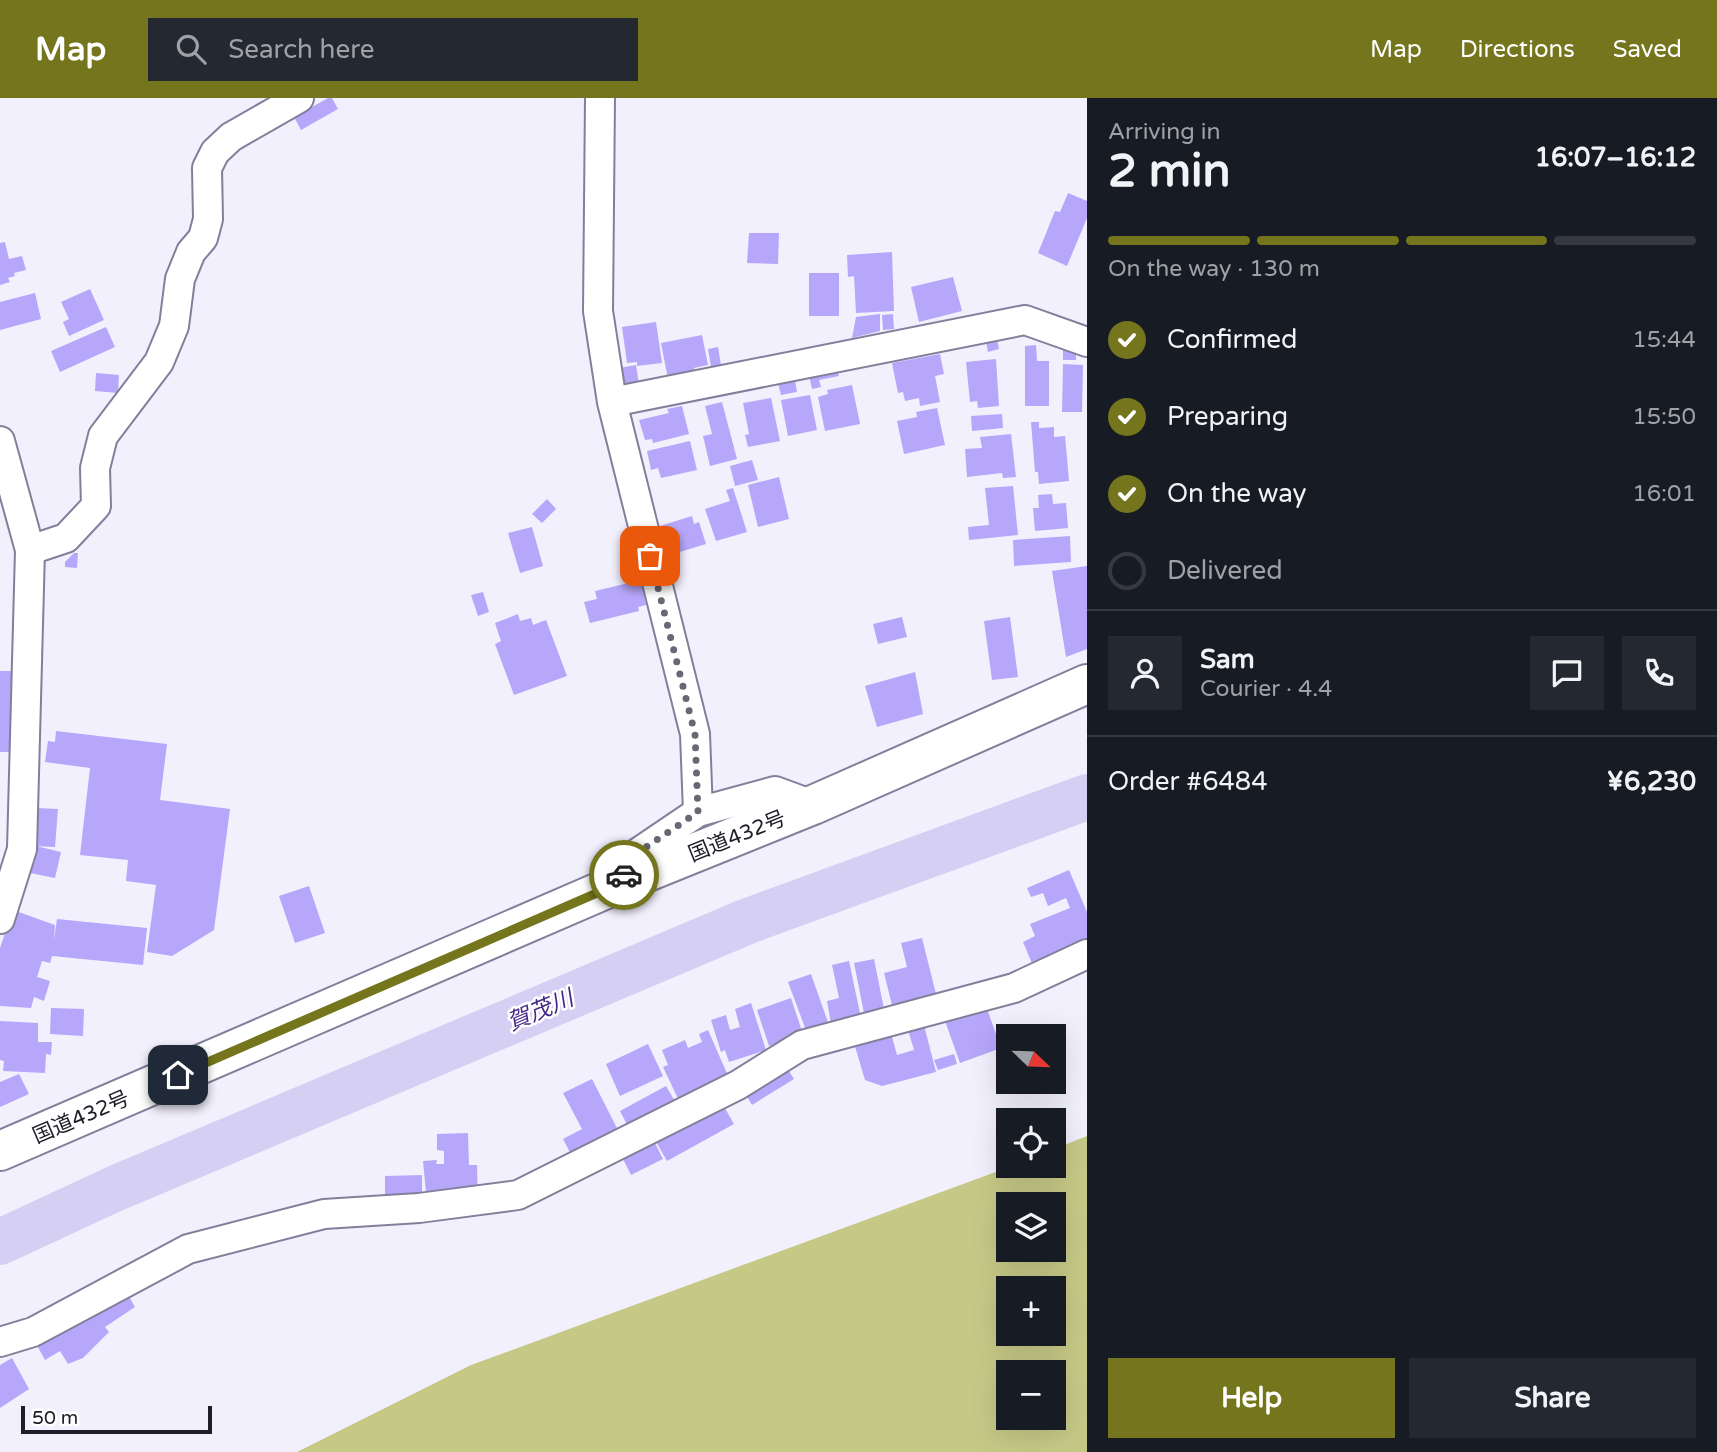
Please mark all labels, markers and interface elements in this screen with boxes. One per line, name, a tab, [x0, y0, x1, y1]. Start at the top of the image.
search box	[148, 18, 638, 81]
text: Map	[35, 30, 106, 69]
icon: search	[172, 30, 210, 68]
text: Search here	[228, 34, 374, 65]
text: Map	[1370, 35, 1422, 64]
text: Directions	[1460, 35, 1575, 64]
text: Saved	[1613, 35, 1682, 64]
text: Arriving in	[1108, 118, 1221, 146]
text: 16:07–16:12	[1535, 142, 1696, 173]
text: 2 min	[1108, 144, 1231, 199]
text: On the way · 130 m	[1108, 255, 1320, 283]
icon: check	[1108, 321, 1146, 359]
text: Confirmed	[1167, 324, 1297, 355]
text: 15:44	[1632, 326, 1696, 354]
icon: check	[1108, 398, 1146, 436]
text: Preparing	[1167, 401, 1288, 432]
text: 15:50	[1632, 403, 1696, 431]
icon: check	[1108, 475, 1146, 513]
text: On the way	[1167, 478, 1307, 509]
text: 16:01	[1632, 480, 1696, 508]
pin	[620, 526, 680, 586]
icon: bag	[631, 537, 669, 575]
text: Delivered	[1167, 555, 1283, 586]
button: person	[1108, 636, 1182, 710]
button: chat	[1530, 636, 1604, 710]
button: phone	[1622, 636, 1696, 710]
text: Sam	[1200, 644, 1255, 675]
text: Courier · 4.4	[1200, 675, 1332, 703]
text: Order #6484	[1108, 766, 1268, 797]
text: ¥6,230	[1607, 766, 1696, 797]
street label: 国道432号	[685, 806, 789, 867]
courier	[589, 840, 659, 910]
icon: car	[605, 856, 643, 894]
water label: 賀茂川	[503, 983, 580, 1037]
north arrow	[996, 1024, 1066, 1094]
map controls	[996, 1024, 1066, 1430]
pin	[148, 1045, 208, 1105]
icon: home	[159, 1056, 197, 1094]
street label: 国道432号	[29, 1086, 133, 1149]
button: locate	[996, 1108, 1066, 1178]
button: layers	[996, 1192, 1066, 1262]
button: +	[996, 1276, 1066, 1346]
button: Help	[1108, 1358, 1395, 1438]
button: Share	[1409, 1358, 1696, 1438]
button: −	[996, 1360, 1066, 1430]
scale bar	[21, 1403, 212, 1435]
text: 50 m	[32, 1407, 78, 1429]

